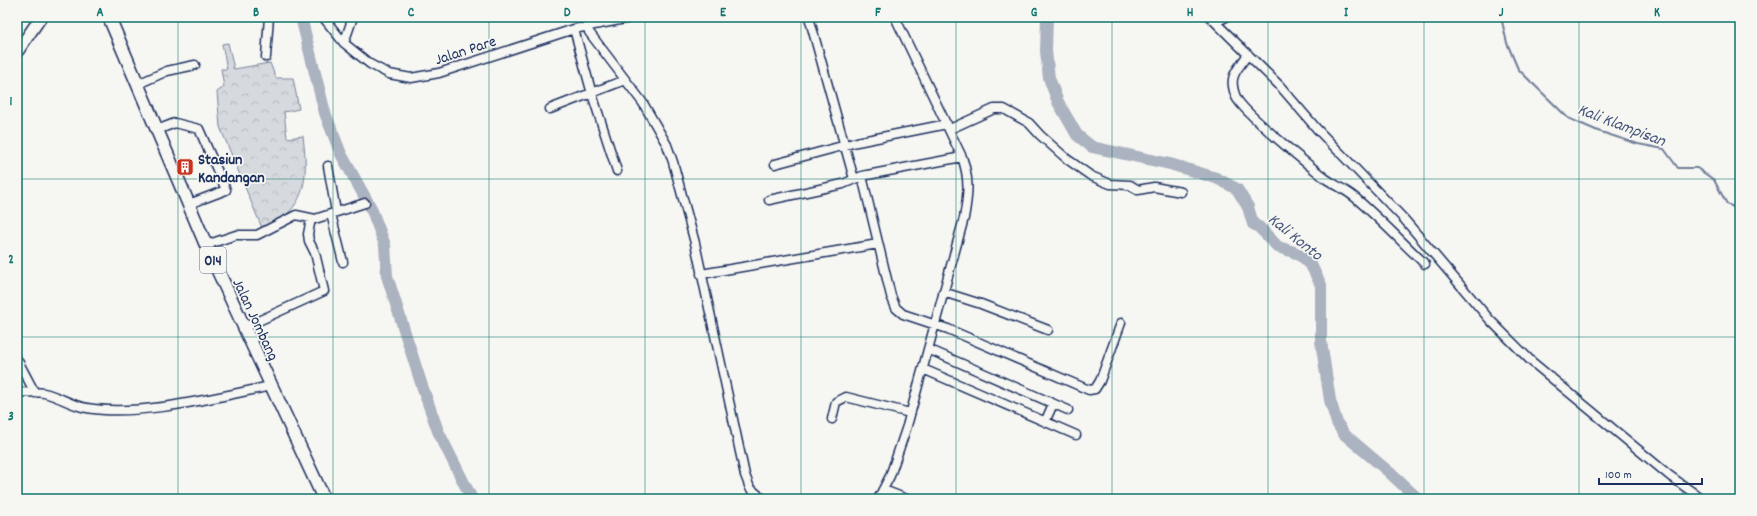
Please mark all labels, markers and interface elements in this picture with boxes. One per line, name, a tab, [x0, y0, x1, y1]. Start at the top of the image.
text: A	[96, 4, 104, 23]
text: B	[253, 4, 259, 23]
text: C	[408, 4, 415, 23]
text: D	[564, 4, 571, 23]
text: E	[720, 4, 727, 23]
text: F	[875, 4, 881, 23]
text: G	[1031, 4, 1038, 23]
text: H	[1187, 4, 1194, 23]
text: I	[1344, 4, 1349, 23]
text: J	[1499, 4, 1504, 23]
text: K	[1654, 4, 1660, 23]
street label: Jalan Pare	[432, 31, 499, 72]
text: 1	[10, 93, 13, 112]
water label: Kali Klampisan	[1574, 99, 1669, 155]
place label: Stasiun Kandangan	[198, 149, 265, 190]
building icon: Stasiun Kandangan	[175, 157, 195, 177]
water label: Kali Konto	[1262, 209, 1328, 269]
road number: 014	[200, 247, 226, 273]
text: 2	[8, 251, 14, 270]
street label: Jalan Jombang	[226, 275, 284, 365]
text: 3	[8, 408, 14, 427]
scale bar	[1599, 460, 1702, 486]
text: 100 m	[1605, 467, 1632, 484]

